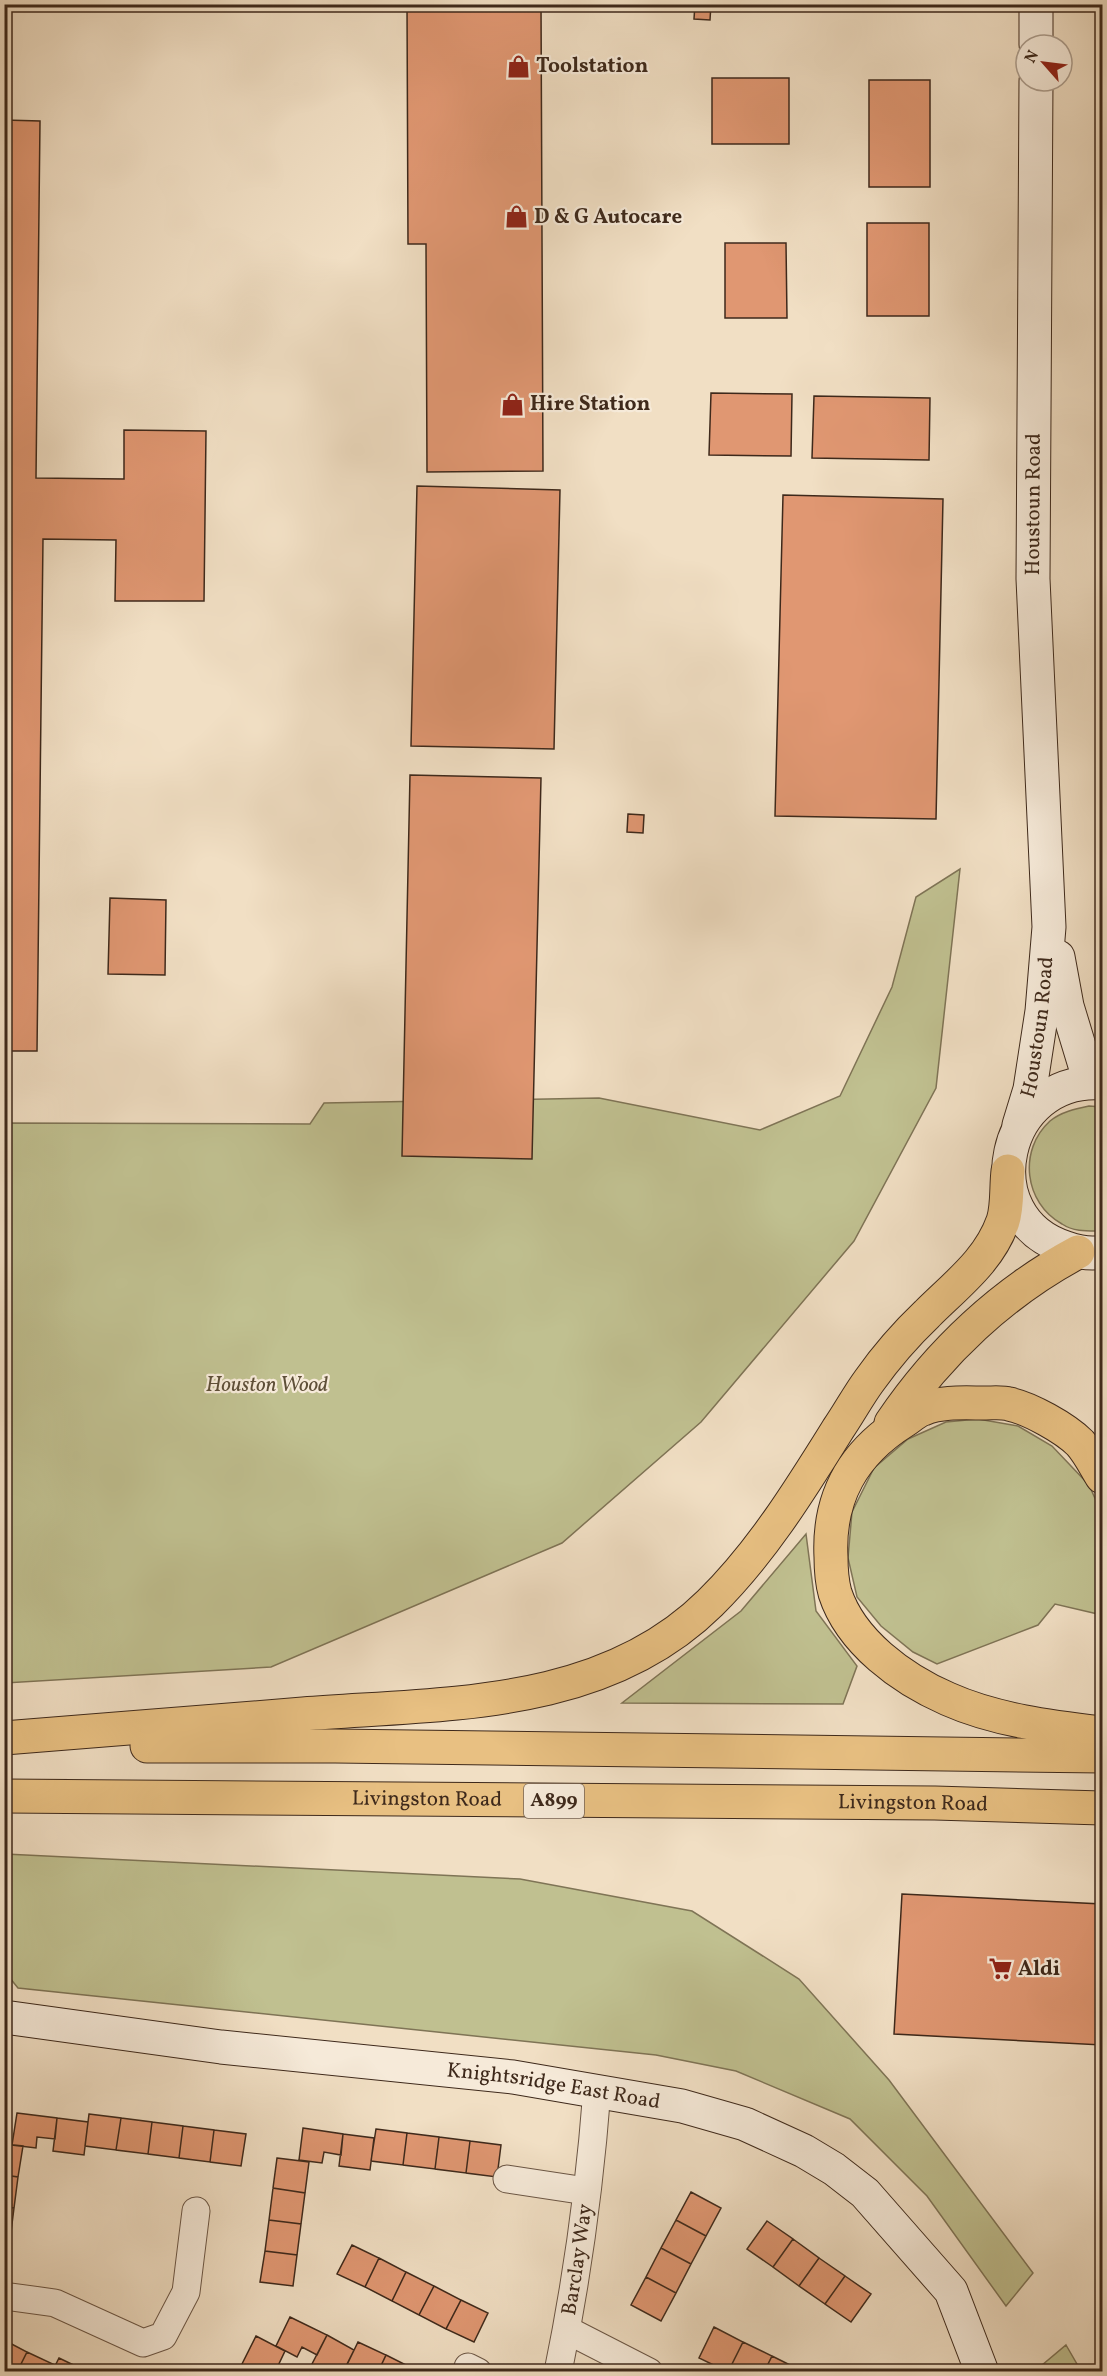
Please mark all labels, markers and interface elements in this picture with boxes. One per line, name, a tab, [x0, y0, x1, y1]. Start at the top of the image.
north arrow	[1014, 33, 1074, 93]
text: N	[1020, 46, 1045, 67]
place label: Toolstation	[536, 52, 648, 81]
shop icon: Toolstation	[505, 53, 531, 79]
place label: D & G Autocare	[534, 203, 682, 232]
shop icon: D & G Autocare	[503, 204, 529, 230]
place label: Hire Station	[530, 390, 650, 419]
shop icon: Hire Station	[499, 391, 525, 417]
street label: Houstoun Road	[1019, 433, 1048, 575]
street label: Houstoun Road	[1014, 955, 1061, 1102]
park label: Houston Wood	[206, 1371, 328, 1400]
street label: Livingston Road	[352, 1784, 502, 1814]
road number: A899	[524, 1784, 584, 1818]
street label: Livingston Road	[838, 1788, 989, 1819]
place label: Aldi	[1018, 1955, 1060, 1984]
supermarket icon: Aldi	[987, 1956, 1013, 1982]
street label: Knightsridge East Road	[445, 2056, 663, 2117]
street label: Barclay Way	[555, 2202, 600, 2318]

